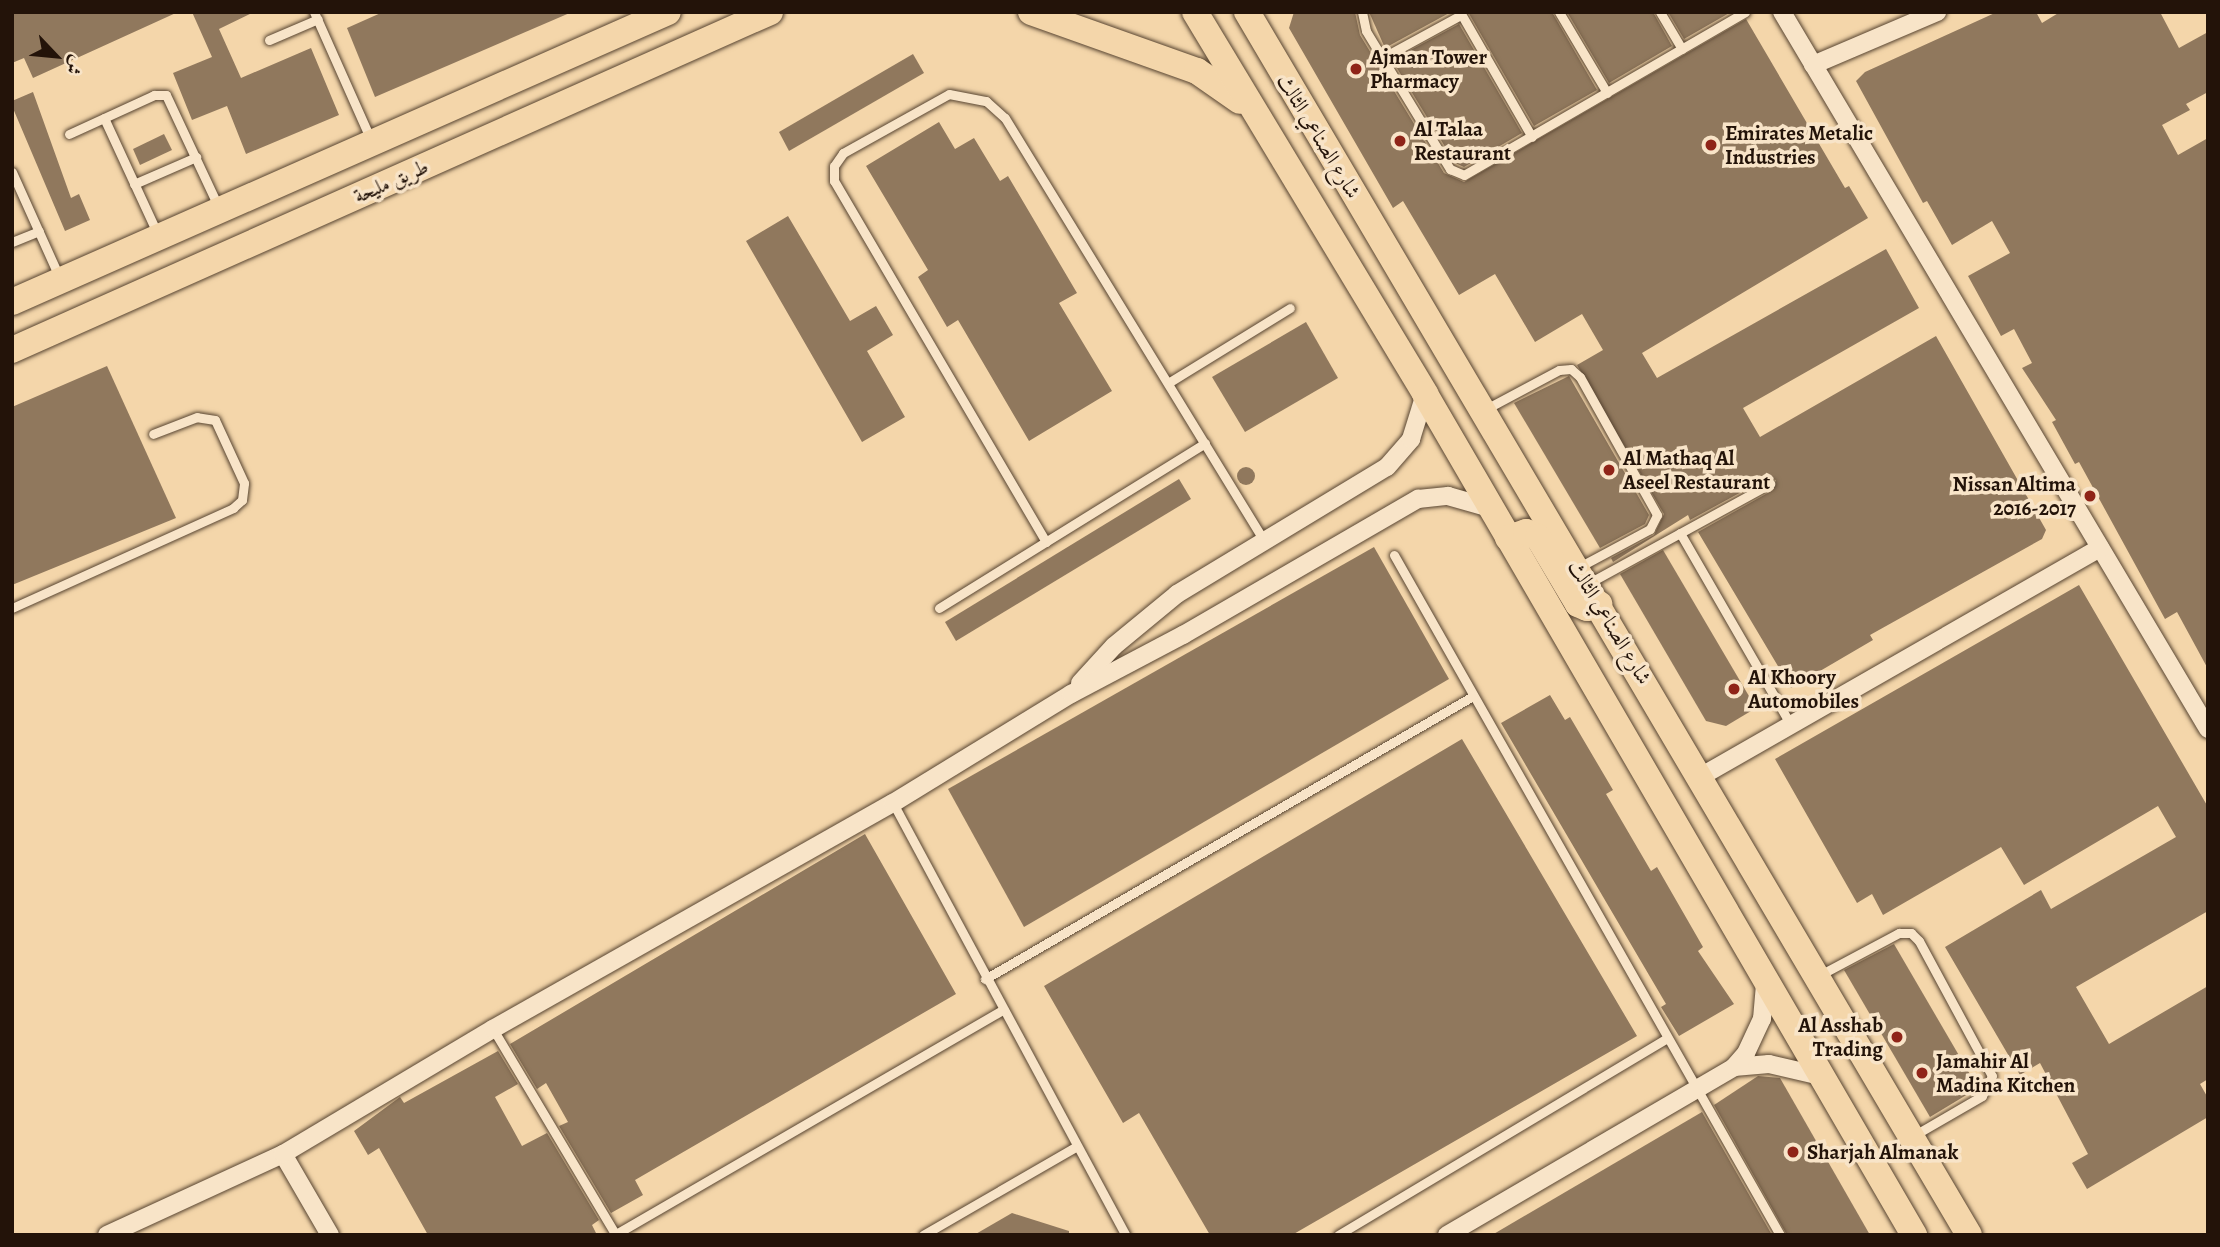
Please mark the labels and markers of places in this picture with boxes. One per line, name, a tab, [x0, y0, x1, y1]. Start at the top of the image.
place label: Ajman Tower Pharmacy	[1370, 44, 1487, 94]
marker: Ajman Tower Pharmacy	[1348, 61, 1364, 77]
place label: Al Talaa Restaurant	[1414, 116, 1511, 166]
place label: Emirates Metalic Industries	[1725, 120, 1873, 170]
marker: Al Talaa Restaurant	[1392, 133, 1408, 149]
marker: Emirates Metalic Industries	[1703, 137, 1719, 153]
place label: Al Mathaq Al Aseel Restaurant	[1623, 445, 1770, 495]
marker: Al Mathaq Al Aseel Restaurant	[1601, 462, 1617, 478]
place label: Nissan Altima 2016-2017	[1953, 471, 2076, 521]
marker: Nissan Altima 2016-2017	[2082, 488, 2098, 504]
place label: Al Khoory Automobiles	[1748, 664, 1859, 714]
marker: Al Khoory Automobiles	[1726, 681, 1742, 697]
place label: Al Asshab Trading	[1798, 1012, 1883, 1062]
marker: Al Asshab Trading	[1889, 1029, 1905, 1045]
place label: Jamahir Al Madina Kitchen	[1936, 1048, 2075, 1098]
marker: Jamahir Al Madina Kitchen	[1914, 1065, 1930, 1081]
place label: Sharjah Almanak	[1807, 1139, 1958, 1165]
marker: Sharjah Almanak	[1785, 1144, 1801, 1160]

